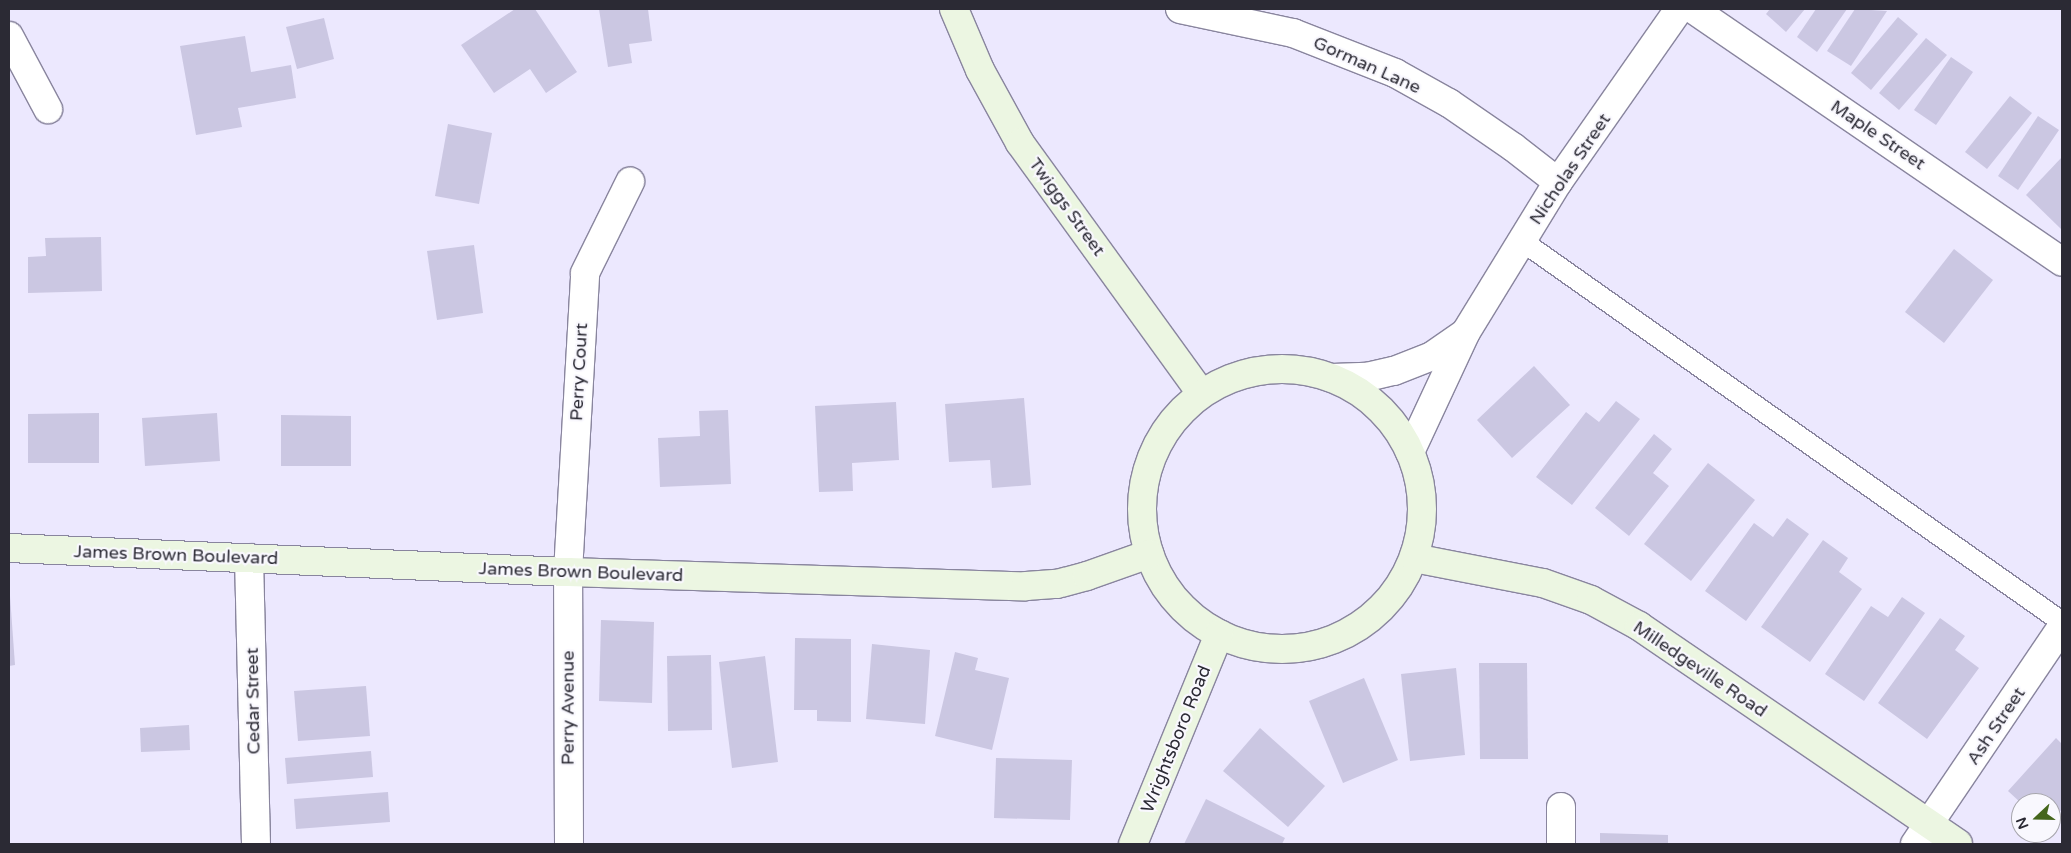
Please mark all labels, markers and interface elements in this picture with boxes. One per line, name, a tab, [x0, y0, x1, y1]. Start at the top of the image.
street label: Gorman Lane	[1310, 32, 1424, 98]
street label: Maple Street	[1827, 95, 1929, 175]
street label: Nicholas Street	[1525, 109, 1615, 229]
street label: Twiggs Street	[1024, 154, 1110, 260]
street label: Perry Court	[566, 322, 592, 422]
street label: James Brown Boulevard	[73, 541, 279, 569]
street label: James Brown Boulevard	[478, 558, 684, 586]
street label: Milledgeville Road	[1629, 616, 1771, 722]
street label: Cedar Street	[241, 647, 265, 755]
street label: Perry Avenue	[557, 651, 579, 765]
street label: Wrightsboro Road	[1137, 662, 1215, 816]
street label: Ash Street	[1962, 683, 2030, 769]
north arrow	[2011, 793, 2061, 843]
text: N	[2013, 815, 2032, 831]

